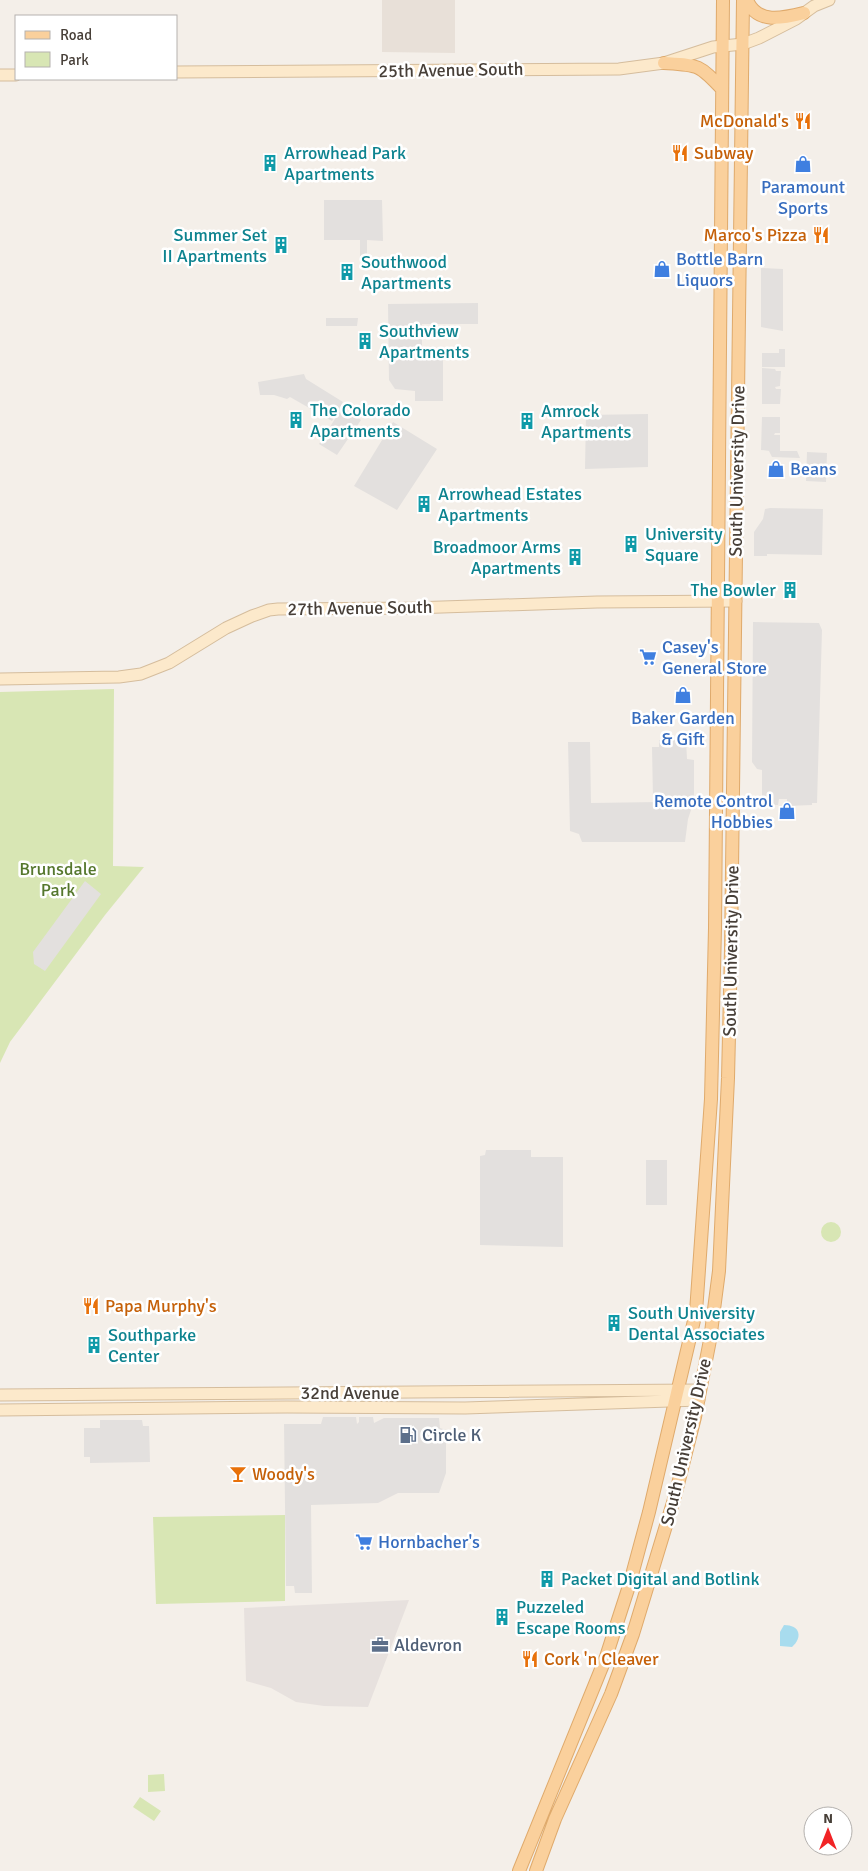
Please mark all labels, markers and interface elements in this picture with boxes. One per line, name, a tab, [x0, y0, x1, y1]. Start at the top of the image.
legend	[15, 15, 178, 80]
text: Road	[60, 26, 92, 44]
text: Park	[60, 51, 89, 69]
street label: 25th Avenue South	[378, 58, 524, 82]
place label: McDonald's	[700, 110, 789, 132]
restaurant icon: McDonald's	[793, 111, 813, 131]
place label: Arrowhead Park Apartments	[284, 142, 406, 185]
place label: Subway	[694, 142, 754, 164]
restaurant icon: Subway	[670, 143, 690, 163]
building icon: Arrowhead Park Apartments	[260, 153, 280, 173]
shop icon: Paramount Sports	[793, 154, 813, 174]
place label: Paramount Sports	[761, 176, 845, 219]
place label: Summer Set II Apartments	[162, 224, 267, 267]
place label: Marco's Pizza	[703, 224, 807, 246]
restaurant icon: Marco's Pizza	[811, 225, 831, 245]
building icon: Summer Set II Apartments	[271, 235, 291, 255]
place label: Bottle Barn Liquors	[676, 248, 763, 291]
place label: Southwood Apartments	[361, 251, 451, 294]
shop icon: Bottle Barn Liquors	[652, 259, 672, 279]
building icon: Southwood Apartments	[337, 262, 357, 282]
place label: Southview Apartments	[379, 320, 469, 363]
building icon: Southview Apartments	[355, 331, 375, 351]
street label: South University Drive	[725, 385, 749, 557]
place label: The Colorado Apartments	[310, 399, 411, 442]
place label: Amrock Apartments	[541, 400, 631, 443]
building icon: The Colorado Apartments	[286, 410, 306, 430]
building icon: Amrock Apartments	[517, 411, 537, 431]
place label: Beans	[790, 458, 837, 480]
shop icon: Beans	[766, 459, 786, 479]
place label: Arrowhead Estates Apartments	[438, 483, 582, 526]
building icon: Arrowhead Estates Apartments	[414, 494, 434, 514]
place label: University Square	[645, 523, 723, 566]
building icon: University Square	[621, 534, 641, 554]
place label: Broadmoor Arms Apartments	[433, 536, 561, 579]
building icon: Broadmoor Arms Apartments	[565, 547, 585, 567]
place label: The Bowler	[691, 579, 776, 601]
building icon: The Bowler	[780, 580, 800, 600]
street label: 27th Avenue South	[287, 596, 433, 620]
place label: Casey's General Store	[662, 636, 767, 679]
supermarket icon: Casey's General Store	[638, 647, 658, 667]
shop icon: Baker Garden & Gift	[673, 685, 693, 705]
place label: Baker Garden & Gift	[631, 707, 735, 750]
place label: Remote Control Hobbies	[654, 790, 773, 833]
shop icon: Remote Control Hobbies	[777, 801, 797, 821]
park label: Brunsdale Park	[19, 858, 97, 901]
street label: South University Drive	[719, 865, 743, 1037]
place label: Papa Murphy's	[105, 1295, 217, 1317]
restaurant icon: Papa Murphy's	[81, 1296, 101, 1316]
place label: South University Dental Associates	[628, 1302, 765, 1345]
building icon: South University Dental Associates	[604, 1313, 624, 1333]
place label: Southparke Center	[108, 1324, 196, 1367]
building icon: Southparke Center	[84, 1335, 104, 1355]
street label: South University Drive	[656, 1356, 716, 1528]
street label: 32nd Avenue	[300, 1382, 400, 1404]
place label: Circle K	[422, 1424, 482, 1446]
fuel station icon: Circle K	[398, 1425, 418, 1445]
place label: Woody's	[252, 1463, 315, 1485]
bar icon: Woody's	[228, 1464, 248, 1484]
place label: Hornbacher's	[378, 1531, 480, 1553]
supermarket icon: Hornbacher's	[354, 1532, 374, 1552]
place label: Packet Digital and Botlink	[561, 1568, 760, 1590]
building icon: Packet Digital and Botlink	[537, 1569, 557, 1589]
place label: Puzzeled Escape Rooms	[516, 1596, 626, 1639]
building icon: Puzzeled Escape Rooms	[492, 1607, 512, 1627]
place label: Aldevron	[394, 1634, 462, 1656]
office icon: Aldevron	[370, 1635, 390, 1655]
place label: Cork 'n Cleaver	[544, 1648, 659, 1670]
restaurant icon: Cork 'n Cleaver	[520, 1649, 540, 1669]
north arrow	[803, 1806, 853, 1856]
text: N	[823, 1810, 833, 1827]

